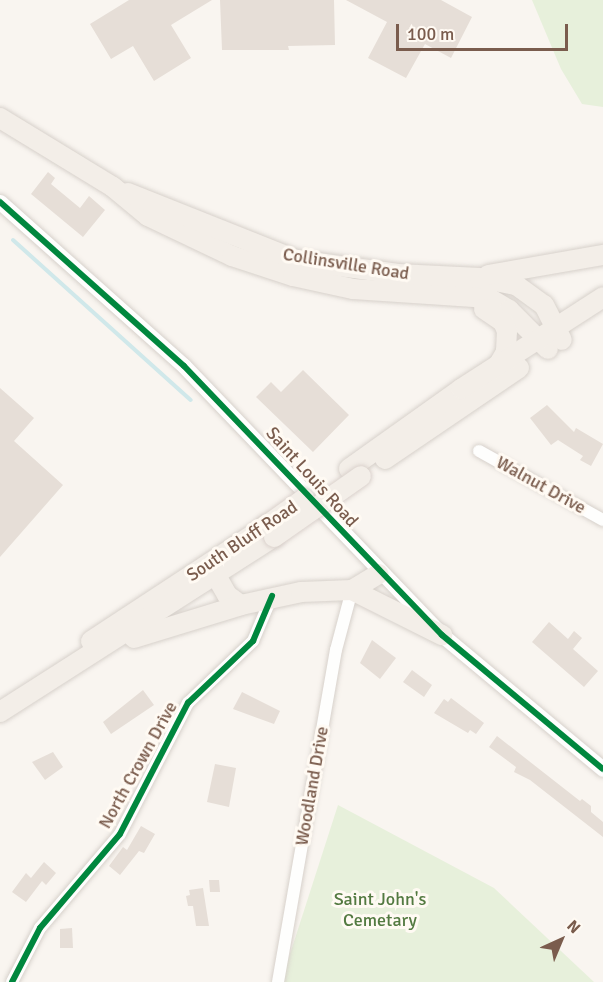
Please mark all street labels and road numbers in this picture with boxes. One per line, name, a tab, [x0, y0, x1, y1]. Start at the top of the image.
street label: Collinsville Road	[281, 243, 411, 285]
street label: Saint Louis Road	[261, 422, 363, 532]
street label: Walnut Drive	[492, 451, 590, 519]
street label: South Bluff Road	[182, 496, 302, 586]
street label: North Crown Drive	[94, 698, 182, 832]
street label: Woodland Drive	[291, 725, 333, 847]

